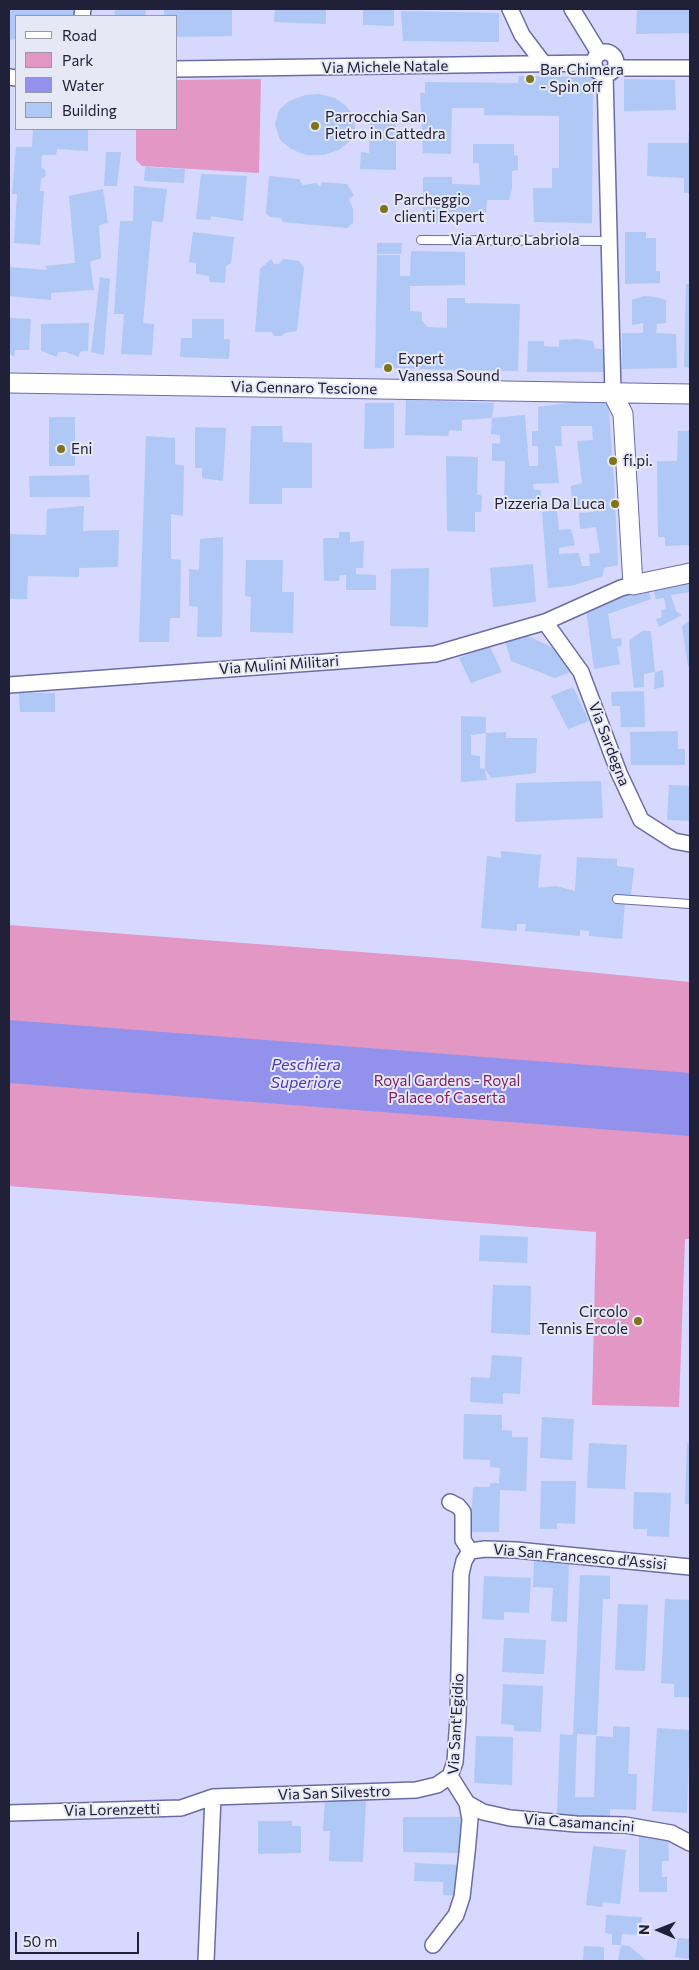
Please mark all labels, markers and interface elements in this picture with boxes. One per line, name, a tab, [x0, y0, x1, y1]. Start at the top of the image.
legend	[15, 15, 178, 130]
text: Road	[62, 26, 97, 44]
text: Park	[62, 51, 93, 69]
street label: Via Michele Natale	[322, 57, 448, 77]
place label: Bar Chimera - Spin off	[540, 61, 624, 96]
marker: Bar Chimera - Spin off	[524, 73, 536, 85]
text: Water	[62, 76, 104, 94]
text: Building	[62, 101, 117, 119]
place label: Parrocchia San Pietro in Cattedra	[325, 108, 446, 143]
marker: Parrocchia San Pietro in Cattedra	[309, 120, 321, 132]
place label: Parcheggio clienti Expert	[394, 191, 484, 226]
marker: Parcheggio clienti Expert	[378, 203, 390, 215]
street label: Via Arturo Labriola	[450, 231, 580, 249]
place label: Expert Vanessa Sound	[398, 350, 500, 385]
marker: Expert Vanessa Sound	[382, 362, 394, 374]
street label: Via Gennaro Tescione	[231, 378, 377, 398]
place label: Eni	[71, 440, 92, 458]
marker: Eni	[55, 443, 67, 455]
place label: fi.pi.	[623, 452, 653, 470]
marker: fi.pi.	[607, 455, 619, 467]
place label: Pizzeria Da Luca	[494, 495, 605, 513]
marker: Pizzeria Da Luca	[609, 498, 621, 510]
street label: Via Mulini Militari	[218, 652, 340, 678]
street label: Via Sardegna	[585, 700, 633, 788]
water label: Peschiera Superiore	[271, 1055, 341, 1093]
park label: Royal Gardens - Royal Palace of Caserta	[374, 1072, 520, 1107]
place label: Circolo Tennis Ercole	[538, 1303, 628, 1338]
marker: Circolo Tennis Ercole	[632, 1315, 644, 1327]
street label: Via San Francesco d'Assisi	[492, 1540, 668, 1574]
street label: Via Sant'Egidio	[444, 1673, 468, 1775]
street label: Via San Silvestro	[278, 1782, 390, 1804]
street label: Via Lorenzetti	[64, 1800, 160, 1820]
street label: Via Casamancini	[523, 1810, 635, 1836]
north arrow	[634, 1905, 684, 1955]
scale bar	[18, 1922, 141, 1954]
text: N	[635, 1924, 652, 1935]
text: 50 m	[23, 1932, 57, 1950]

